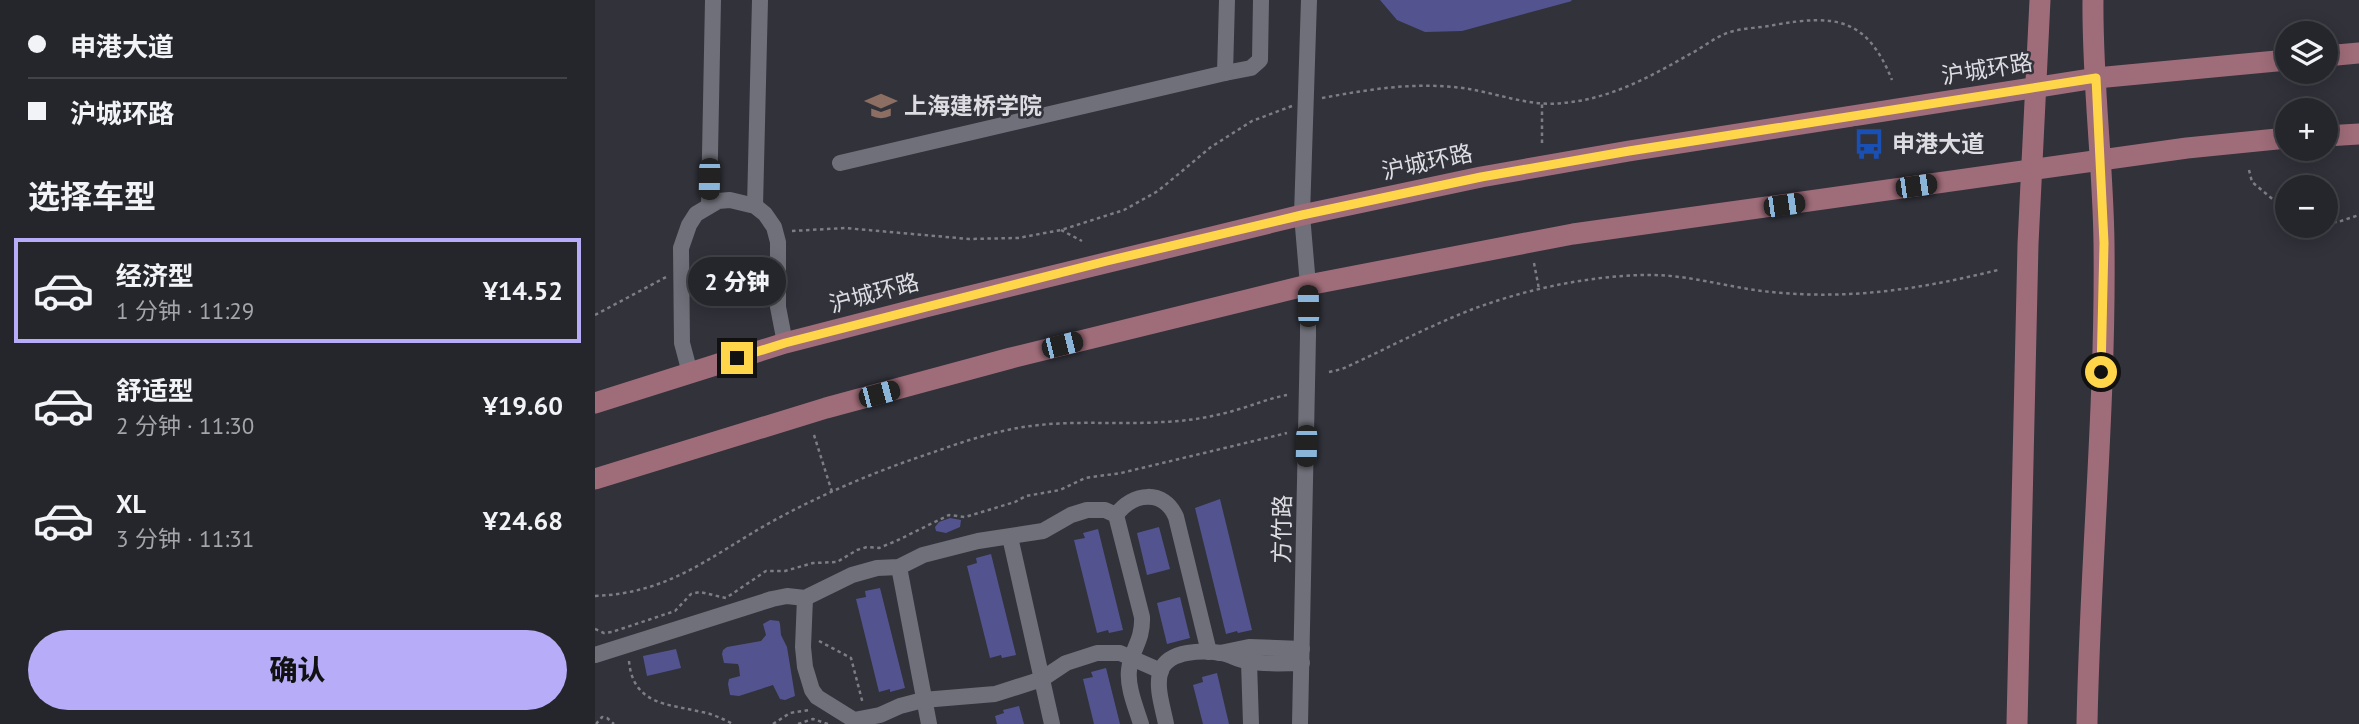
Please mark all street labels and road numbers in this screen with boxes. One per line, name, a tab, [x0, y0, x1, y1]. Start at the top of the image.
street label: 沪城环路	[1939, 47, 2035, 90]
street label: 沪城环路	[1379, 138, 1475, 185]
street label: 沪城环路	[826, 267, 922, 318]
street label: 方竹路	[1266, 494, 1297, 564]

